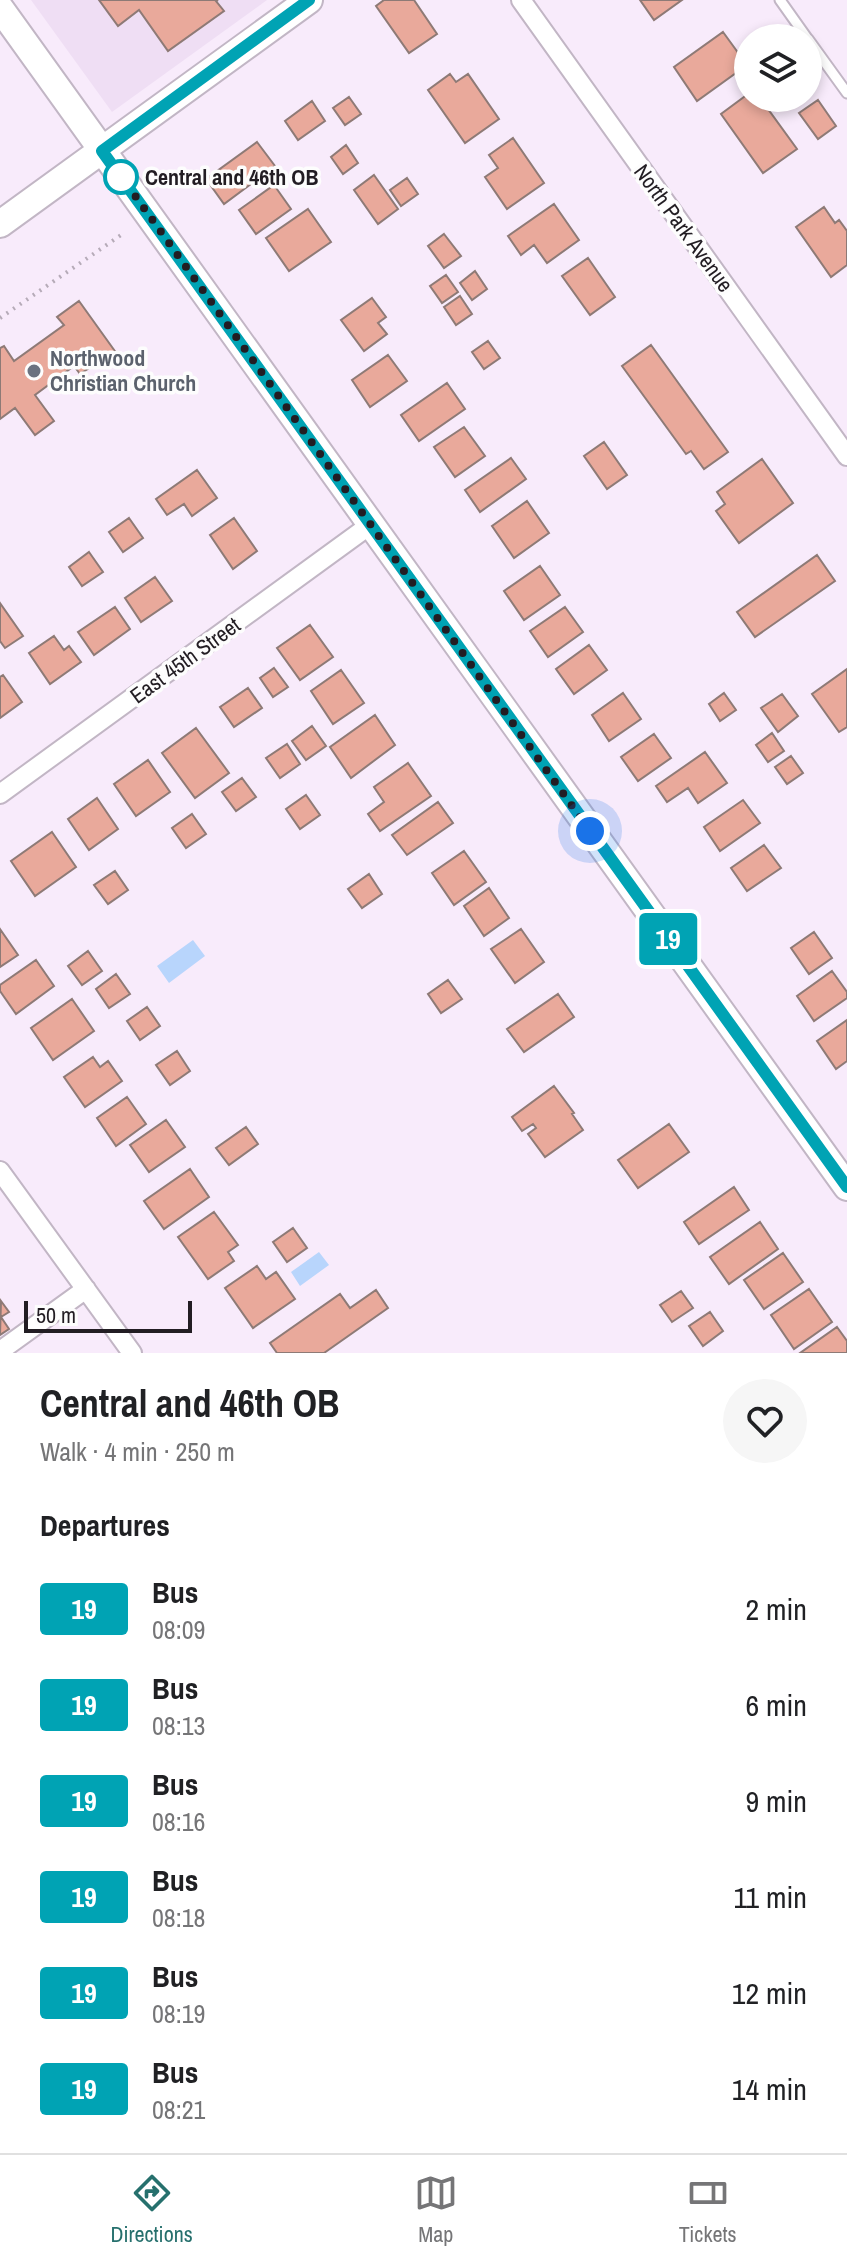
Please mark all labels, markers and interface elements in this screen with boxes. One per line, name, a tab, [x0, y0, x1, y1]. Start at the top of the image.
map controls	[734, 24, 822, 112]
button: layers	[734, 24, 822, 112]
street label: North Park Avenue	[627, 158, 741, 298]
marker: Central and 46th OB	[104, 160, 138, 194]
place label: Central and 46th OB	[145, 162, 318, 192]
place label: Northwood Christian Church	[50, 343, 196, 398]
marker: Northwood Christian Church	[25, 362, 43, 380]
street label: East 45th Street	[124, 610, 246, 710]
your location	[570, 811, 610, 851]
line badge: 19	[632, 913, 704, 965]
text: 19	[655, 920, 681, 958]
scale bar	[24, 1297, 192, 1333]
text: 50 m	[36, 1300, 76, 1330]
text: Central and 46th OB	[40, 1378, 340, 1429]
button: heart	[723, 1379, 807, 1463]
text: Walk · 4 min · 250 m	[40, 1434, 235, 1469]
text: Departures	[40, 1505, 170, 1545]
text: Bus	[152, 1572, 198, 1612]
text: 2 min	[745, 1589, 807, 1629]
text: 19	[71, 1590, 97, 1628]
text: 08:09	[152, 1612, 205, 1647]
text: Bus	[152, 1668, 198, 1708]
text: 6 min	[745, 1685, 807, 1725]
text: 19	[71, 1686, 97, 1724]
text: 08:13	[152, 1708, 205, 1743]
text: Bus	[152, 1764, 198, 1804]
text: 9 min	[745, 1781, 807, 1821]
text: 19	[71, 1782, 97, 1820]
text: 08:16	[152, 1804, 205, 1839]
text: Bus	[152, 1860, 198, 1900]
text: 11 min	[734, 1877, 807, 1917]
text: 19	[71, 1878, 97, 1916]
text: 08:18	[152, 1900, 205, 1935]
text: Bus	[152, 1956, 198, 1996]
text: 12 min	[732, 1973, 807, 2013]
text: 19	[71, 1974, 97, 2012]
text: 08:19	[152, 1996, 205, 2031]
text: Bus	[152, 2052, 198, 2092]
text: 14 min	[732, 2069, 807, 2109]
text: 19	[71, 2070, 97, 2108]
text: 08:21	[152, 2092, 205, 2127]
tab: Directions	[111, 2171, 193, 2249]
tab: Map	[414, 2171, 458, 2249]
tab: Tickets	[679, 2171, 736, 2249]

